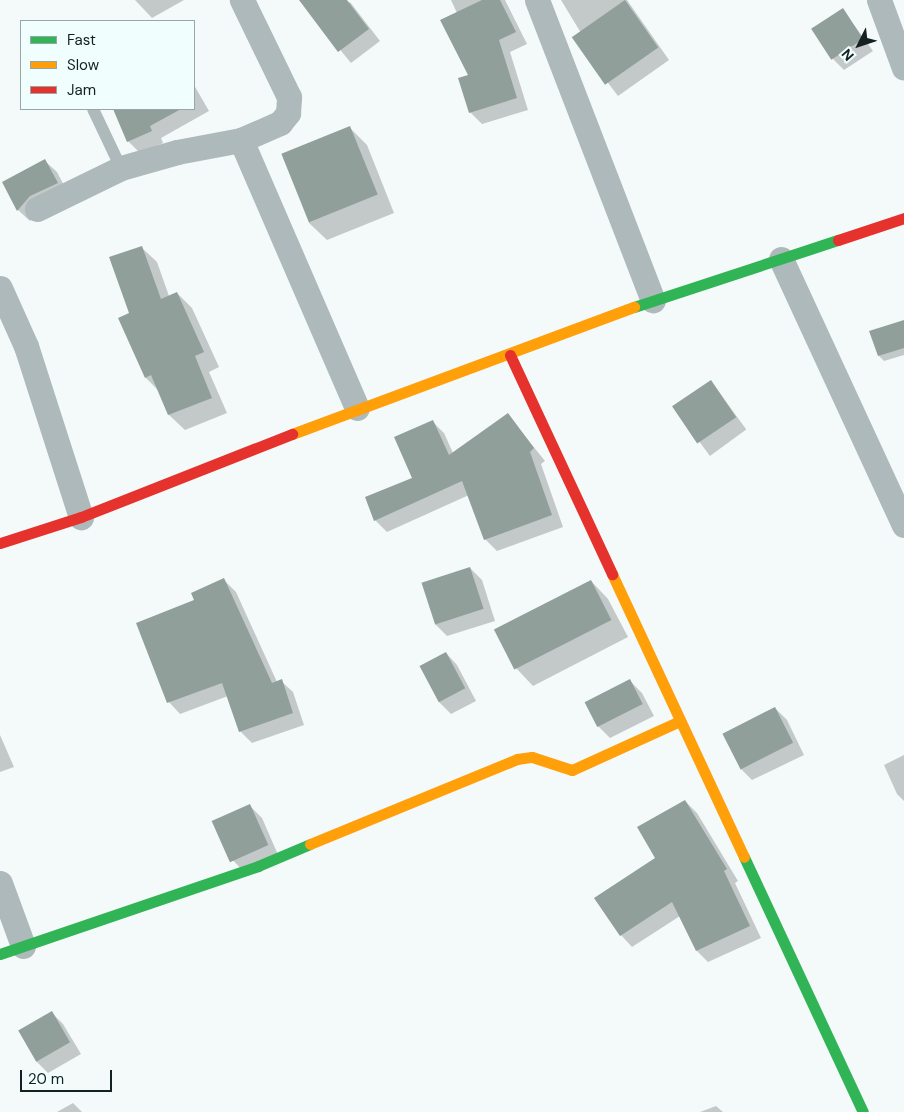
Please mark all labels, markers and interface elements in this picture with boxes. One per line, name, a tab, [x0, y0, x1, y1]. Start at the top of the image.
legend	[20, 20, 195, 110]
north arrow	[834, 20, 884, 70]
text: Fast	[67, 30, 96, 50]
text: N	[838, 45, 858, 65]
text: Slow	[67, 55, 99, 75]
text: Jam	[67, 80, 96, 100]
scale bar	[22, 1060, 115, 1092]
text: 20 m	[28, 1069, 64, 1089]

